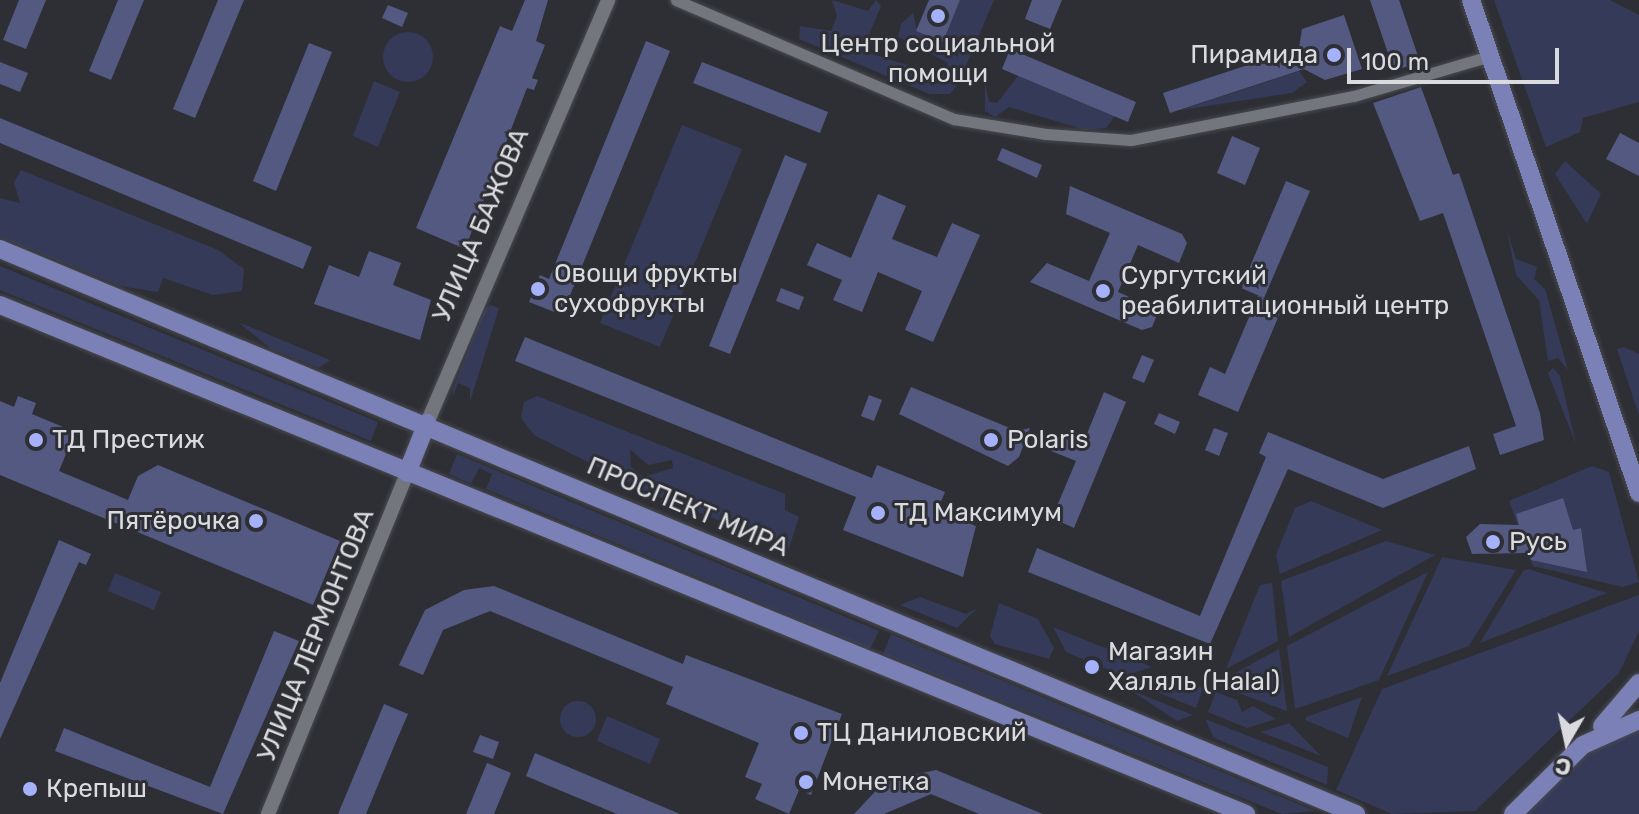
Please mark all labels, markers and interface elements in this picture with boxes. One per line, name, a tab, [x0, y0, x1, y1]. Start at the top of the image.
marker: Центр социальной помощи	[929, 7, 947, 25]
place label: Центр социальной помощи	[821, 28, 1055, 90]
scale bar	[1351, 32, 1563, 82]
place label: Пирамида	[1190, 39, 1318, 71]
marker: Пирамида	[1325, 46, 1343, 64]
text: 100 m	[1361, 48, 1429, 76]
street label: УЛИЦА БАЖОВА	[426, 124, 536, 326]
place label: Овощи фрукты сухофрукты	[554, 258, 738, 320]
place label: Сургутский реабилитационный центр	[1121, 260, 1449, 322]
marker: Овощи фрукты сухофрукты	[529, 280, 547, 298]
marker: Сургутский реабилитационный центр	[1092, 280, 1114, 302]
place label: ТД Престиж	[52, 424, 205, 456]
place label: Polaris	[1007, 424, 1089, 456]
marker: ТД Престиж	[27, 431, 45, 449]
marker: Polaris	[982, 431, 1000, 449]
street label: ПРОСПЕКТ МИРА	[582, 450, 794, 564]
place label: ТД Максимум	[894, 497, 1062, 529]
street label: УЛИЦА ЛЕРМОНТОВА	[251, 504, 381, 766]
marker: ТД Максимум	[869, 504, 887, 522]
place label: Пятёрочка	[106, 505, 240, 537]
marker: Пятёрочка	[247, 512, 265, 530]
place label: Русь	[1509, 526, 1567, 558]
marker: Русь	[1484, 533, 1502, 551]
place label: Магазин Халяль (Halal)	[1108, 636, 1280, 698]
marker: Магазин Халяль (Halal)	[1083, 658, 1101, 676]
north arrow	[1527, 702, 1607, 782]
place label: ТЦ Даниловский	[817, 717, 1026, 749]
marker: ТЦ Даниловский	[792, 724, 810, 742]
text: С	[1553, 752, 1573, 781]
place label: Монетка	[822, 766, 930, 798]
place label: Крепыш	[46, 773, 147, 805]
marker: Монетка	[797, 773, 815, 791]
marker: Крепыш	[21, 780, 39, 798]

